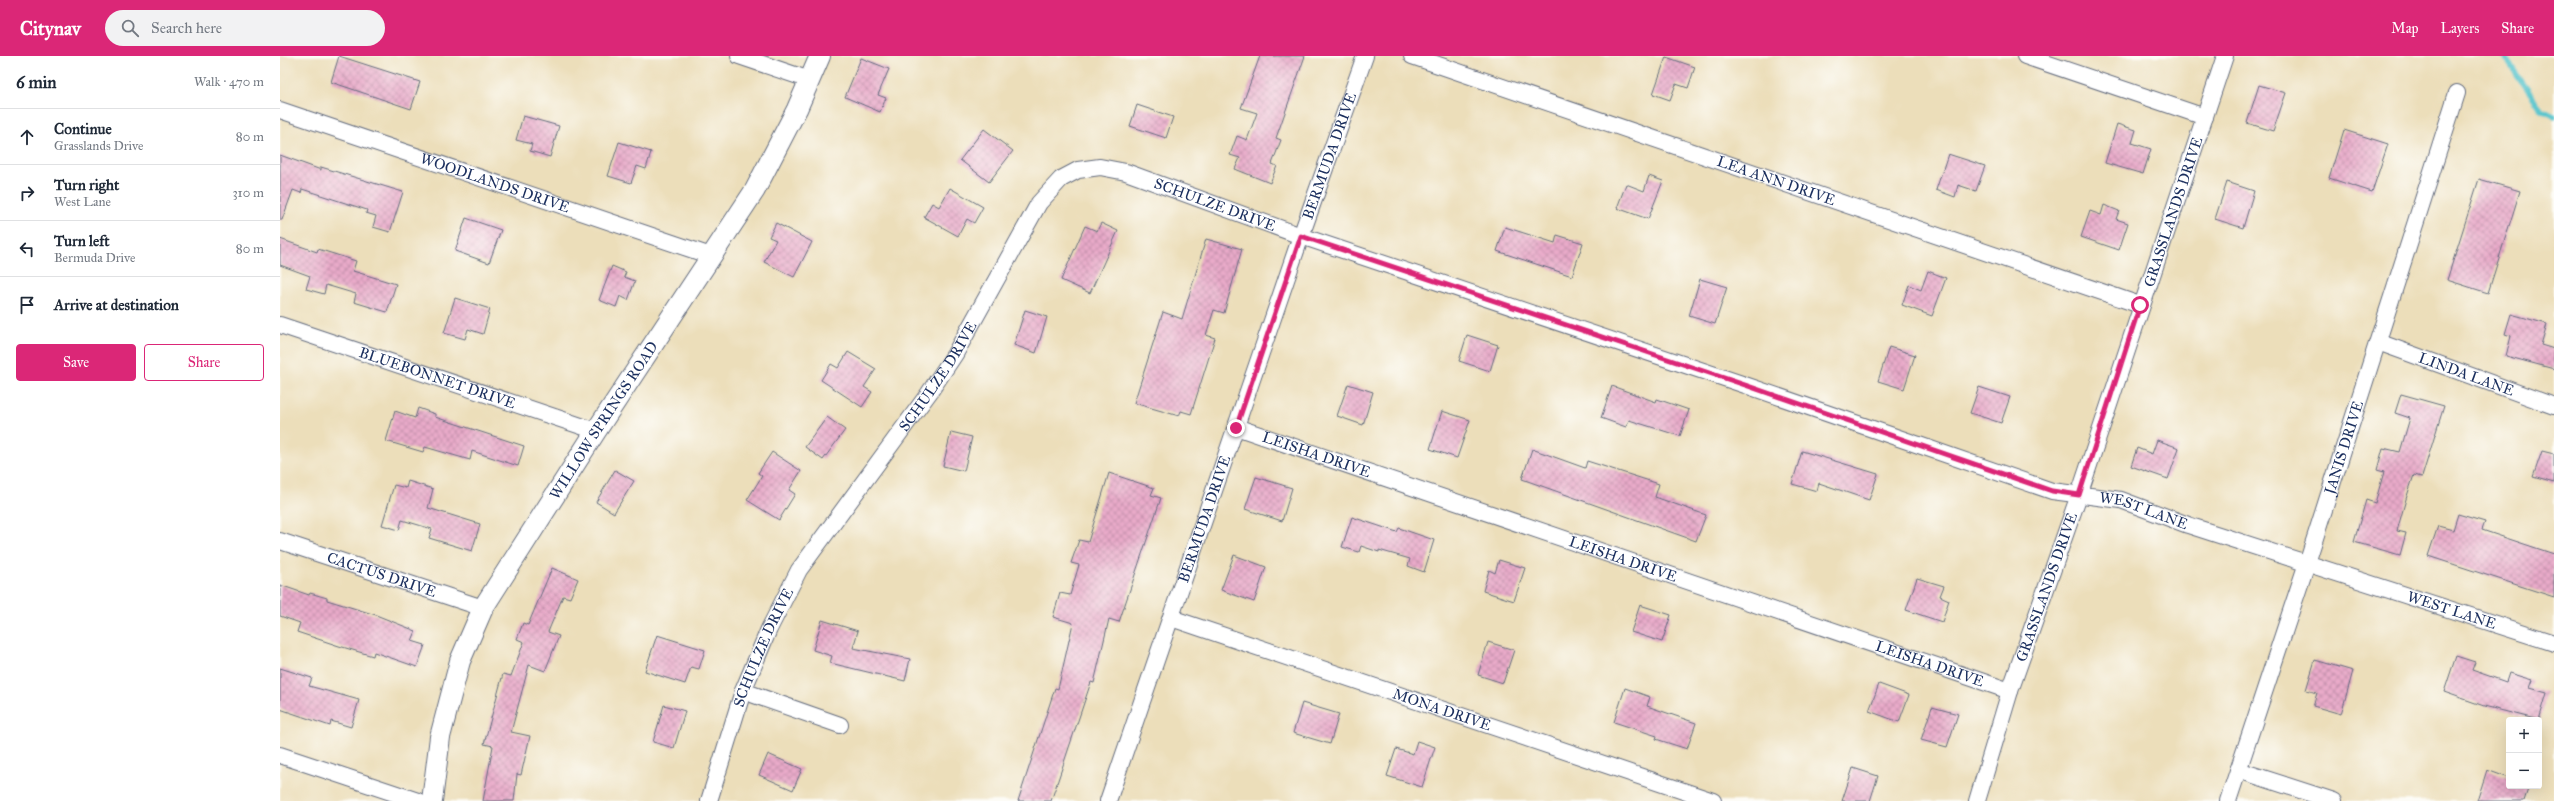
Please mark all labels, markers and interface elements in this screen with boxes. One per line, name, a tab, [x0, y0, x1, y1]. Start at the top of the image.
search box	[105, 10, 385, 46]
text: Citynav	[20, 17, 81, 40]
icon: search	[119, 17, 141, 39]
text: Search here	[151, 19, 222, 37]
text: Map	[2391, 20, 2419, 37]
text: Layers	[2441, 20, 2479, 37]
text: Share	[2501, 20, 2534, 37]
text: 6 min	[16, 72, 57, 93]
text: Walk · 470 m	[194, 74, 264, 90]
street label: BERMUDA DRIVE	[1299, 90, 1360, 222]
text: Continue	[54, 120, 112, 138]
icon: ahead	[16, 126, 38, 148]
text: 80 m	[236, 129, 264, 145]
street label: GRASSLANDS DRIVE	[2140, 134, 2207, 289]
text: Grasslands Drive	[54, 138, 144, 154]
street label: WOODLANDS DRIVE	[418, 149, 572, 217]
street label: LEA ANN DRIVE	[1715, 152, 1838, 209]
street label: SCHULZE DRIVE	[1152, 174, 1278, 235]
text: Turn right	[54, 176, 119, 194]
icon: right	[16, 182, 38, 204]
text: 310 m	[232, 185, 264, 201]
text: West Lane	[54, 194, 111, 210]
text: Turn left	[54, 232, 110, 250]
icon: left	[16, 238, 38, 260]
text: 80 m	[236, 241, 264, 257]
text: Bermuda Drive	[54, 250, 136, 266]
icon: arrive	[16, 294, 38, 316]
text: Arrive at destination	[54, 296, 179, 314]
route start	[2131, 296, 2149, 314]
street label: SCHULZE DRIVE	[895, 318, 980, 435]
street label: WILLOW SPRINGS ROAD	[546, 338, 662, 503]
street label: BLUEBONNET DRIVE	[357, 343, 518, 412]
button: Save	[16, 344, 136, 381]
button: Share	[144, 344, 264, 381]
street label: LINDA LANE	[2416, 349, 2517, 400]
street label: JANIS DRIVE	[2320, 398, 2367, 499]
route end	[1227, 419, 1245, 437]
street label: LEISHA DRIVE	[1260, 428, 1373, 481]
street label: BERMUDA DRIVE	[1174, 453, 1234, 585]
street label: WEST LANE	[2099, 488, 2191, 533]
street label: GRASSLANDS DRIVE	[2012, 510, 2081, 664]
street label: LEISHA DRIVE	[1567, 532, 1680, 586]
street label: CACTUS DRIVE	[325, 548, 439, 601]
street label: SCHULZE DRIVE	[730, 585, 797, 709]
street label: WEST LANE	[2405, 587, 2499, 633]
street label: LEISHA DRIVE	[1873, 637, 1986, 690]
street label: MONA DRIVE	[1391, 685, 1494, 734]
map controls	[2506, 717, 2542, 789]
button: +	[2506, 717, 2542, 753]
button: −	[2506, 753, 2542, 789]

